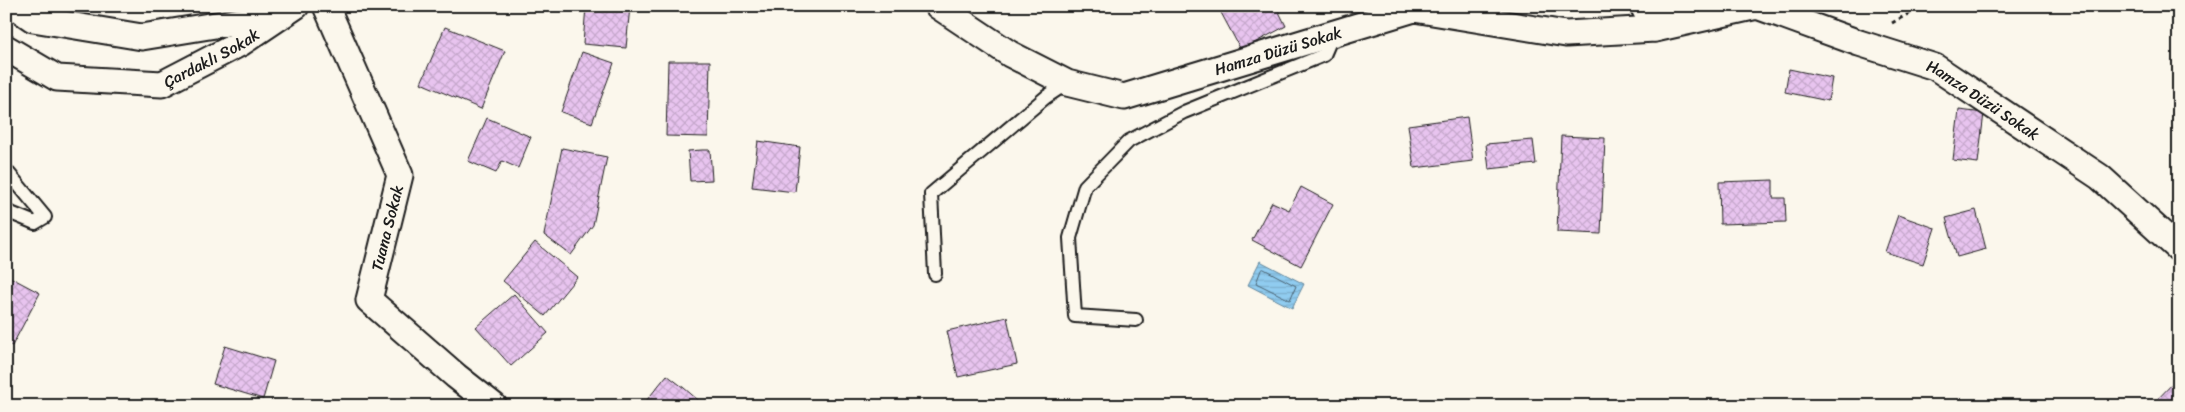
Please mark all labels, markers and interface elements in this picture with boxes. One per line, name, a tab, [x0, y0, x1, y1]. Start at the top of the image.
street label: Hamza Düzü Sokak	[1211, 17, 1346, 83]
street label: Çardaklı Sokak	[158, 20, 266, 96]
street label: Hamza Düzü Sokak	[1923, 51, 2046, 148]
street label: Tuana Sokak	[362, 182, 412, 274]

